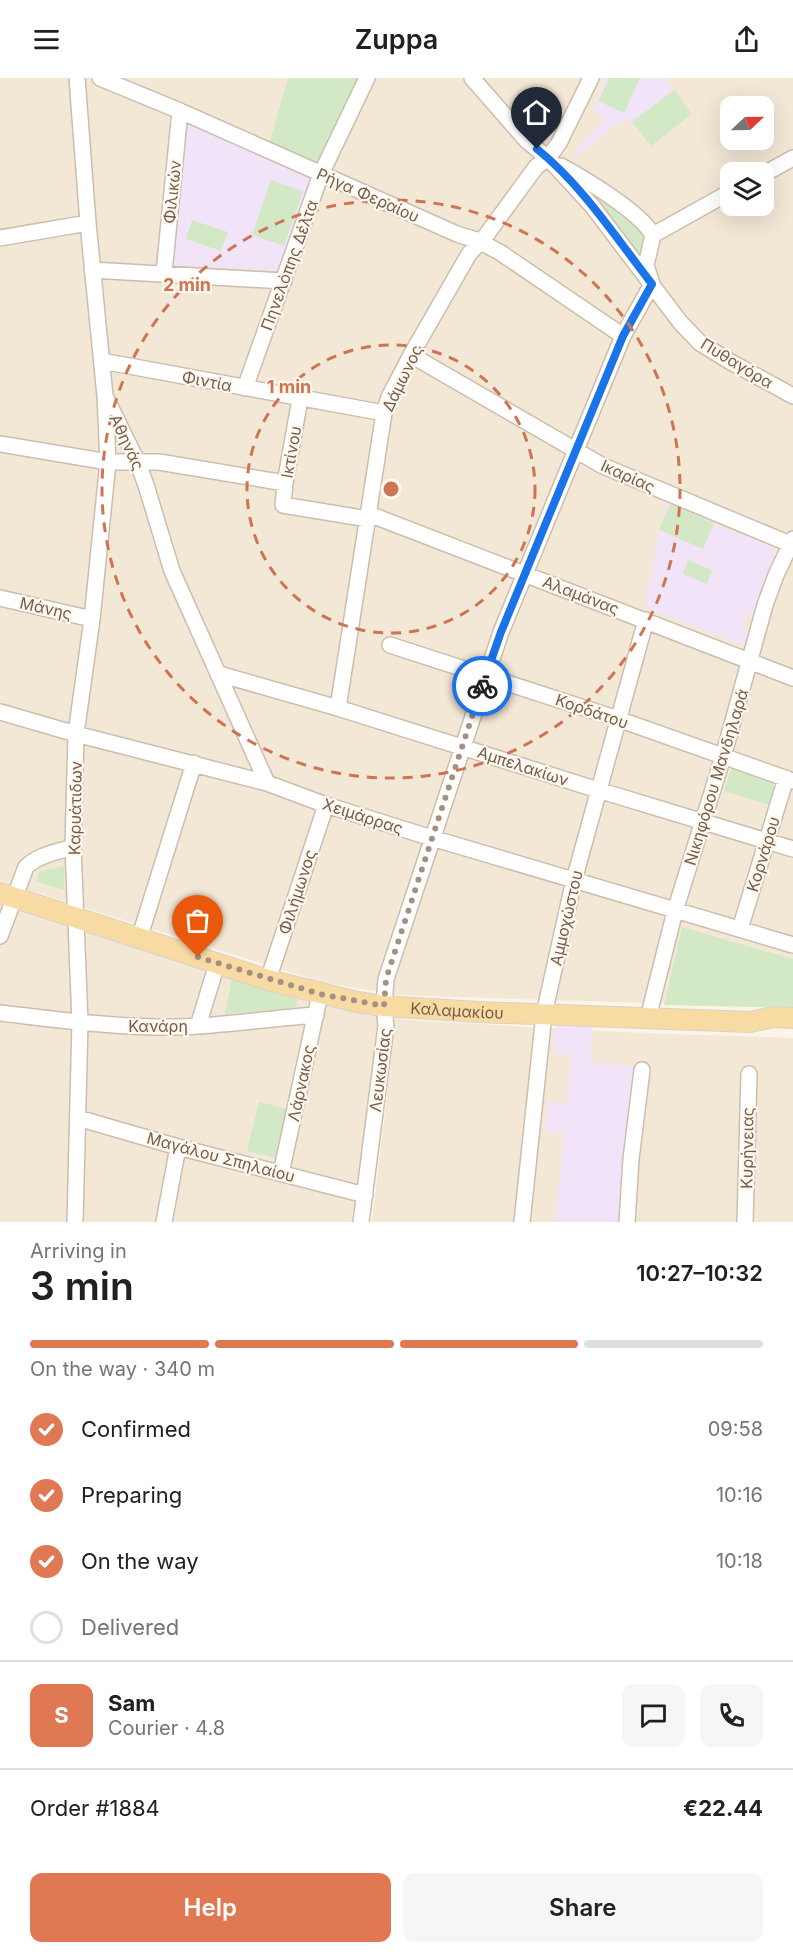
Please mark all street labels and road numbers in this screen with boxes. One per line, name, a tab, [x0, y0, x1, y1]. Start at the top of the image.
street label: Φιλικών	[159, 159, 185, 225]
street label: Ρήγα Φεραίου	[314, 163, 422, 227]
street label: Πηνελόπης Δέλτα	[256, 197, 322, 333]
street label: Πυθαγόρα	[697, 334, 777, 392]
street label: Δάμωνος	[377, 341, 427, 415]
street label: Φιντία	[180, 366, 234, 396]
street label: Αθηνάς	[105, 411, 149, 473]
street label: Ικτίνου	[277, 424, 305, 480]
street label: Ικαρίας	[598, 455, 658, 497]
street label: Αλαμάνας	[540, 571, 622, 619]
street label: Μάνης	[18, 592, 74, 624]
street label: Νικηφόρου Μανδηλαρά	[680, 686, 752, 868]
street label: Κορδάτου	[553, 689, 631, 733]
street label: Αμπελακίων	[475, 742, 571, 790]
street label: Καρυάτιδων	[64, 761, 86, 855]
street label: Χειμάρρας	[320, 794, 406, 838]
street label: Κορνάρου	[742, 814, 784, 894]
street label: Φιλήμωνος	[274, 847, 320, 937]
street label: Αμμοχώστου	[545, 868, 587, 968]
street label: Καλαμακίου	[410, 998, 504, 1023]
street label: Κανάρη	[128, 1016, 188, 1036]
street label: Λευκωσίας	[365, 1027, 395, 1113]
street label: Λάρνακος	[283, 1043, 319, 1123]
street label: Κυρήνειας	[736, 1107, 758, 1189]
street label: Μαγάλου Σπηλαίου	[145, 1128, 297, 1186]

